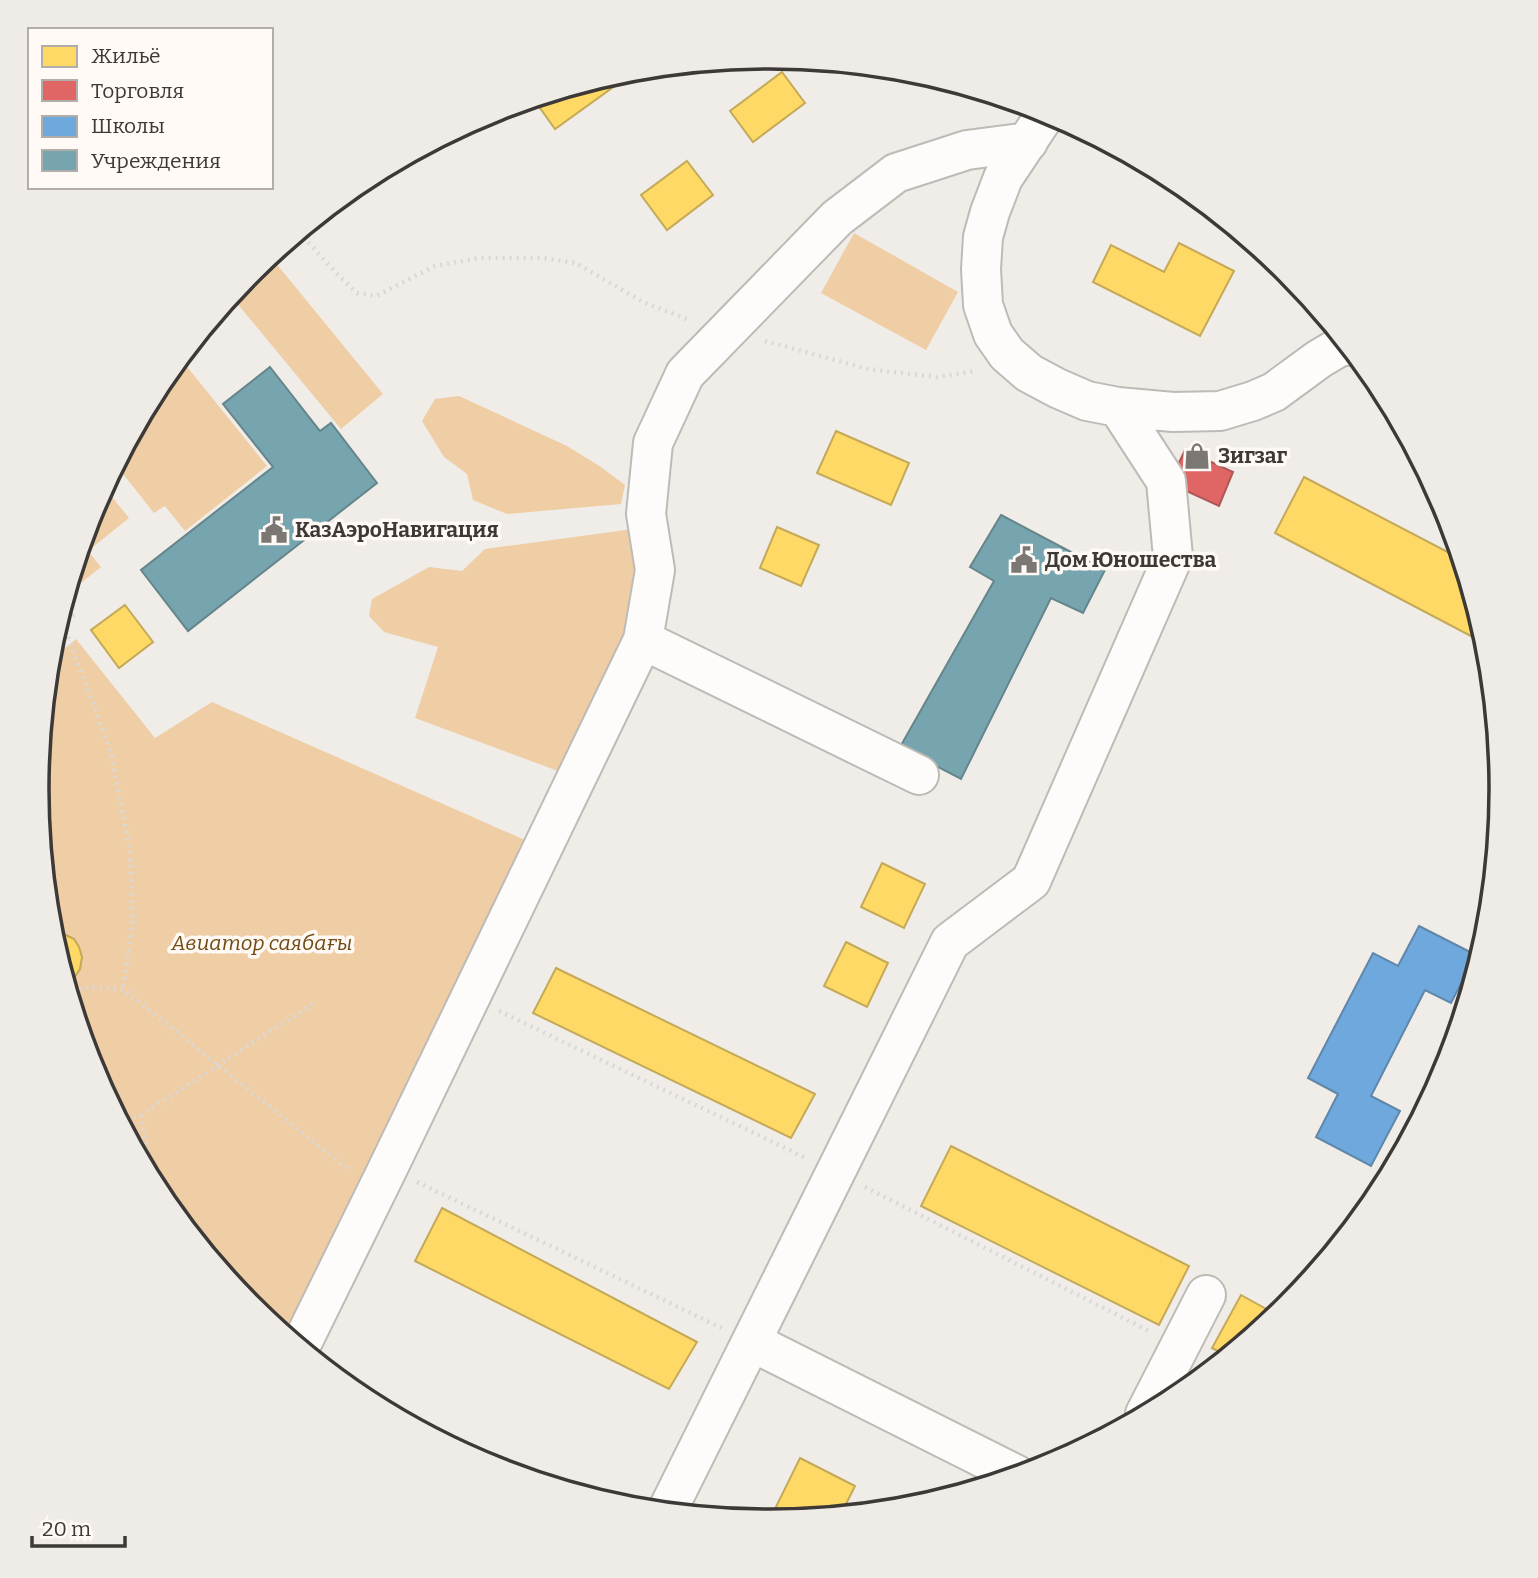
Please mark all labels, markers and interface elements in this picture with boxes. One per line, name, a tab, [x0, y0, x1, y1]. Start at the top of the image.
legend	[28, 28, 273, 189]
text: Жильё	[91, 43, 160, 69]
text: Торговля	[91, 78, 184, 104]
text: Школы	[91, 113, 165, 139]
text: Учреждения	[91, 148, 221, 174]
shop icon: Зигзаг	[1182, 441, 1212, 471]
place label: Зигзаг	[1218, 443, 1288, 469]
public building icon: КазАэроНавигация	[259, 515, 289, 545]
place label: КазАэроНавигация	[295, 517, 499, 543]
public building icon: Дом Юношества	[1009, 545, 1039, 575]
place label: Дом Юношества	[1045, 547, 1217, 573]
park label: Авиатор саябағы	[171, 930, 352, 956]
scale bar	[32, 1504, 124, 1548]
text: 20 m	[42, 1516, 91, 1542]

